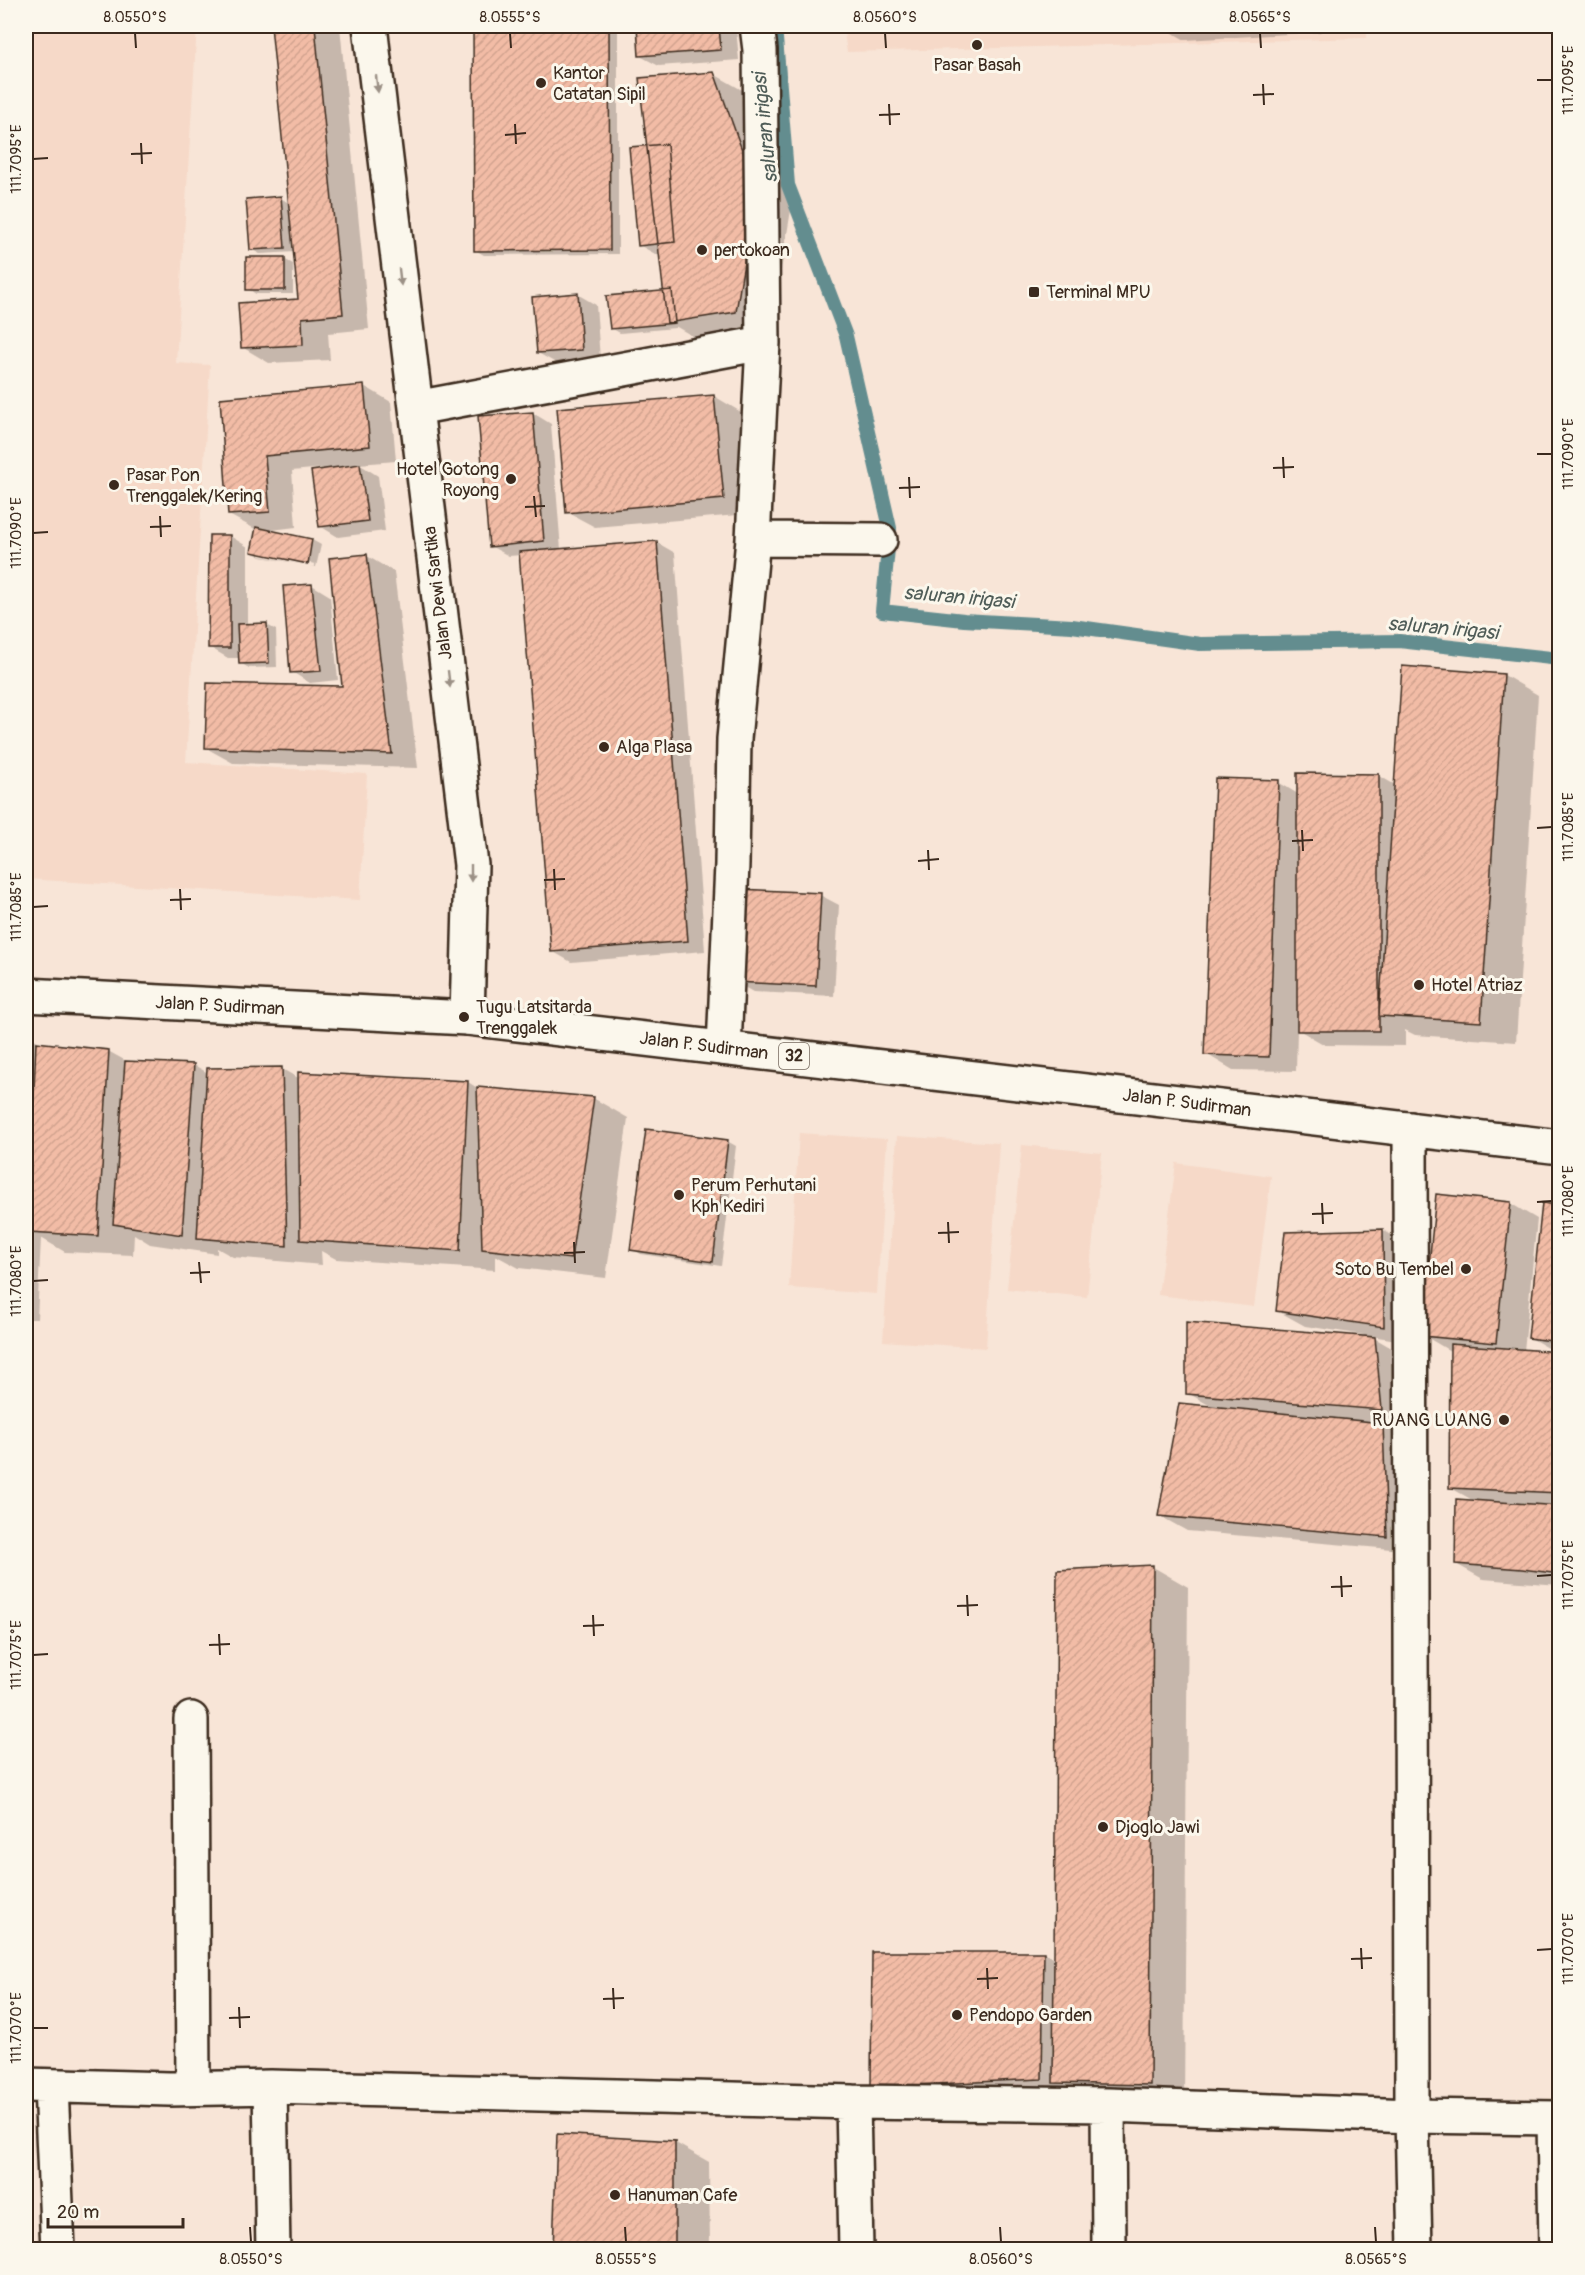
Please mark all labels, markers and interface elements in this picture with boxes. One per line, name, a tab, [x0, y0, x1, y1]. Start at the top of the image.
text: 8.0550°S	[104, 8, 166, 27]
text: 8.0555°S	[480, 8, 540, 27]
text: 8.0560°S	[853, 8, 917, 27]
text: 8.0565°S	[1229, 8, 1291, 27]
marker: Pasar Basah	[970, 38, 984, 52]
text: 111.7095°E	[1559, 45, 1578, 115]
place label: Pasar Basah	[933, 54, 1021, 77]
place label: Kantor Catatan Sipil	[553, 62, 646, 106]
water label: saluran irigasi	[746, 68, 783, 184]
one-way arrow	[372, 74, 381, 93]
marker: Kantor Catatan Sipil	[534, 76, 548, 90]
text: 111.7095°E	[7, 124, 26, 194]
place label: pertokoan	[714, 239, 790, 262]
marker: pertokoan	[695, 243, 709, 257]
one-way arrow	[395, 268, 405, 287]
place label: Terminal MPU	[1046, 281, 1151, 304]
marker: Terminal MPU	[1027, 285, 1041, 299]
text: 111.7090°E	[1559, 418, 1578, 490]
place label: Hotel Gotong Royong	[396, 458, 499, 502]
place label: Pasar Pon Trenggalek/Kering	[126, 464, 262, 508]
marker: Hotel Gotong Royong	[504, 472, 518, 486]
marker: Pasar Pon Trenggalek/Kering	[107, 478, 121, 492]
text: 111.7090°E	[7, 497, 26, 569]
street label: Jalan Dewi Sartika	[418, 525, 458, 661]
water label: saluran irigasi	[903, 580, 1019, 615]
water label: saluran irigasi	[1387, 611, 1503, 646]
one-way arrow	[444, 670, 453, 689]
place label: Alga Plasa	[616, 736, 692, 759]
marker: Alga Plasa	[597, 740, 611, 754]
text: 111.7085°E	[1559, 792, 1578, 862]
one-way arrow	[466, 863, 476, 882]
text: 111.7085°E	[7, 872, 26, 942]
place label: Hotel Atriaz	[1431, 974, 1523, 997]
marker: Hotel Atriaz	[1412, 978, 1426, 992]
street label: Jalan P. Sudirman	[155, 991, 285, 1021]
place label: Tugu Latsitarda Trenggalek	[476, 996, 592, 1040]
marker: Tugu Latsitarda Trenggalek	[457, 1010, 471, 1024]
street label: Jalan P. Sudirman	[638, 1027, 770, 1065]
road number: 32	[779, 1043, 809, 1069]
street label: Jalan P. Sudirman	[1121, 1084, 1253, 1122]
text: 111.7080°E	[1559, 1165, 1578, 1237]
place label: Perum Perhutani Kph Kediri	[691, 1174, 816, 1218]
marker: Perum Perhutani Kph Kediri	[672, 1188, 686, 1202]
text: 111.7080°E	[7, 1245, 26, 1317]
place label: Soto Bu Tembel	[1334, 1258, 1454, 1281]
marker: Soto Bu Tembel	[1459, 1262, 1473, 1276]
place label: RUANG LUANG	[1372, 1409, 1492, 1432]
marker: RUANG LUANG	[1497, 1413, 1511, 1427]
text: 111.7075°E	[1559, 1540, 1578, 1610]
text: 111.7075°E	[7, 1620, 26, 1690]
place label: Djoglo Jawi	[1115, 1816, 1199, 1839]
marker: Djoglo Jawi	[1096, 1820, 1110, 1834]
text: 111.7070°E	[1559, 1913, 1578, 1985]
text: 111.7070°E	[7, 1992, 26, 2064]
place label: Pendopo Garden	[969, 2004, 1092, 2027]
marker: Pendopo Garden	[950, 2008, 964, 2022]
place label: Hanuman Cafe	[627, 2184, 738, 2207]
marker: Hanuman Cafe	[608, 2188, 622, 2202]
scale bar	[48, 2191, 183, 2229]
text: 20 m	[57, 2201, 99, 2224]
text: 8.0550°S	[220, 2250, 282, 2269]
text: 8.0555°S	[596, 2250, 656, 2269]
text: 8.0560°S	[969, 2250, 1033, 2269]
text: 8.0565°S	[1345, 2250, 1407, 2269]

